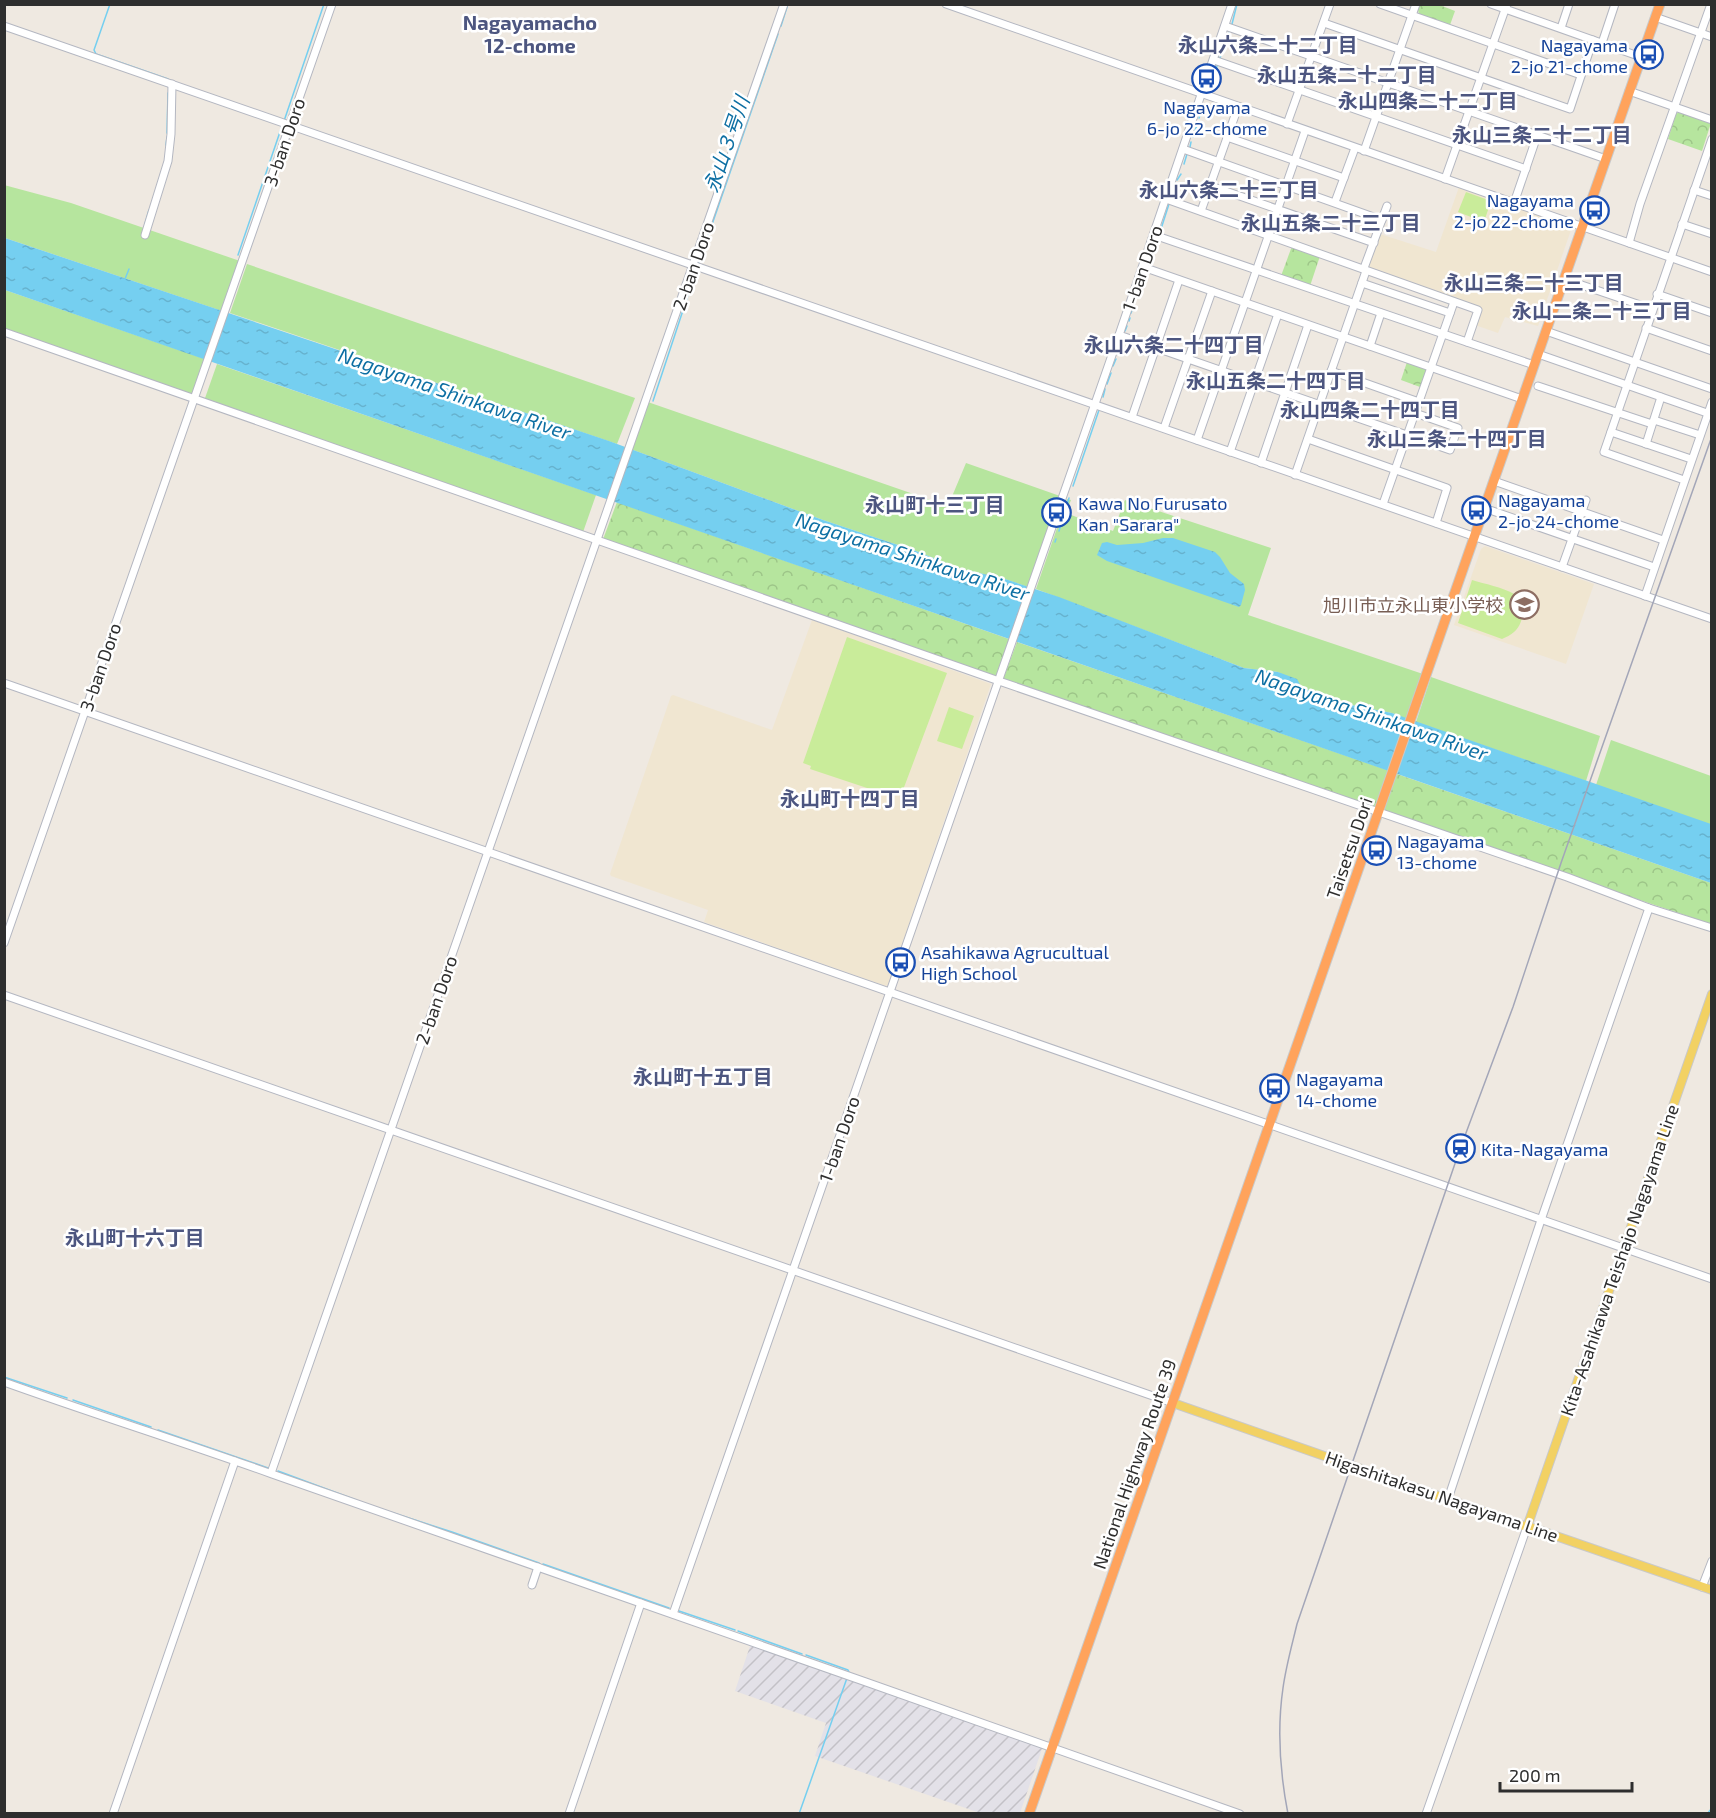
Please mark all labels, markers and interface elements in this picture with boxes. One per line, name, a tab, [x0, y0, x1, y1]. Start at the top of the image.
district label: Nagayamacho 12-chome	[463, 10, 597, 57]
district label: 永山六条二十二丁目	[1178, 32, 1358, 56]
place label: Nagayama 2-jo 21-chome	[1511, 34, 1628, 77]
bus stop icon: Nagayama 2-jo 21-chome	[1633, 39, 1665, 71]
bus stop icon: Nagayama 6-jo 22-chome	[1191, 62, 1223, 94]
district label: 永山五条二十二丁目	[1257, 62, 1437, 86]
district label: 永山四条二十二丁目	[1338, 88, 1518, 112]
water label: 永山３号川	[698, 91, 754, 195]
street label: 3-ban Doro	[259, 95, 309, 189]
place label: Nagayama 6-jo 22-chome	[1147, 96, 1267, 139]
district label: 永山三条二十二丁目	[1452, 122, 1632, 146]
district label: 永山六条二十三丁目	[1139, 177, 1319, 201]
place label: Nagayama 2-jo 22-chome	[1454, 189, 1574, 232]
bus stop icon: Nagayama 2-jo 22-chome	[1579, 194, 1611, 226]
district label: 永山五条二十三丁目	[1241, 210, 1421, 234]
street label: 2-ban Doro	[668, 219, 718, 313]
street label: 1-ban Doro	[1117, 222, 1167, 314]
district label: 永山三条二十三丁目	[1444, 270, 1624, 294]
district label: 永山二条二十三丁目	[1512, 298, 1692, 322]
district label: 永山六条二十四丁目	[1084, 332, 1264, 356]
water label: Nagayama Shinkawa River	[335, 342, 576, 445]
district label: 永山五条二十四丁目	[1186, 368, 1366, 392]
district label: 永山四条二十四丁目	[1280, 397, 1460, 421]
district label: 永山三条二十四丁目	[1367, 426, 1547, 450]
place label: Nagayama 2-jo 24-chome	[1498, 489, 1619, 532]
district label: 永山町十三丁目	[865, 492, 1005, 516]
place label: Kawa No Furusato Kan "Sarara"	[1078, 492, 1227, 535]
bus stop icon: Nagayama 2-jo 24-chome	[1461, 494, 1493, 526]
bus stop icon: Kawa No Furusato Kan "Sarara"	[1041, 497, 1073, 529]
water label: Nagayama Shinkawa River	[793, 507, 1034, 606]
school or university icon: 旭川市立永山東小学校	[1508, 589, 1540, 621]
place label: 旭川市立永山東小学校	[1323, 594, 1503, 616]
street label: 3-ban Doro	[75, 620, 125, 714]
water label: Nagayama Shinkawa River	[1252, 663, 1493, 766]
district label: 永山町十四丁目	[780, 786, 920, 810]
street label: Taisetsu Dori	[1321, 794, 1377, 902]
place label: Nagayama 13-chome	[1397, 830, 1484, 873]
bus stop icon: Nagayama 13-chome	[1360, 835, 1392, 867]
place label: Asahikawa Agrucultual High School	[921, 941, 1109, 984]
bus stop icon: Asahikawa Agrucultual High School	[884, 946, 916, 978]
street label: 2-ban Doro	[411, 953, 461, 1047]
district label: 永山町十五丁目	[633, 1064, 773, 1088]
place label: Nagayama 14-chome	[1296, 1068, 1383, 1111]
bus stop icon: Nagayama 14-chome	[1259, 1073, 1291, 1105]
street label: 1-ban Doro	[814, 1093, 864, 1185]
street label: Kita-Asahikawa Teishajo Nagayama Line	[1555, 1101, 1683, 1419]
station icon: Kita-Nagayama	[1444, 1133, 1476, 1165]
place label: Kita-Nagayama	[1481, 1138, 1608, 1160]
district label: 永山町十六丁目	[65, 1225, 205, 1249]
street label: National Highway Route 39	[1088, 1356, 1180, 1572]
street label: Higashitakasu Nagayama Line	[1323, 1446, 1561, 1546]
scale bar	[1500, 1755, 1632, 1793]
text: 200 m	[1509, 1764, 1561, 1786]

